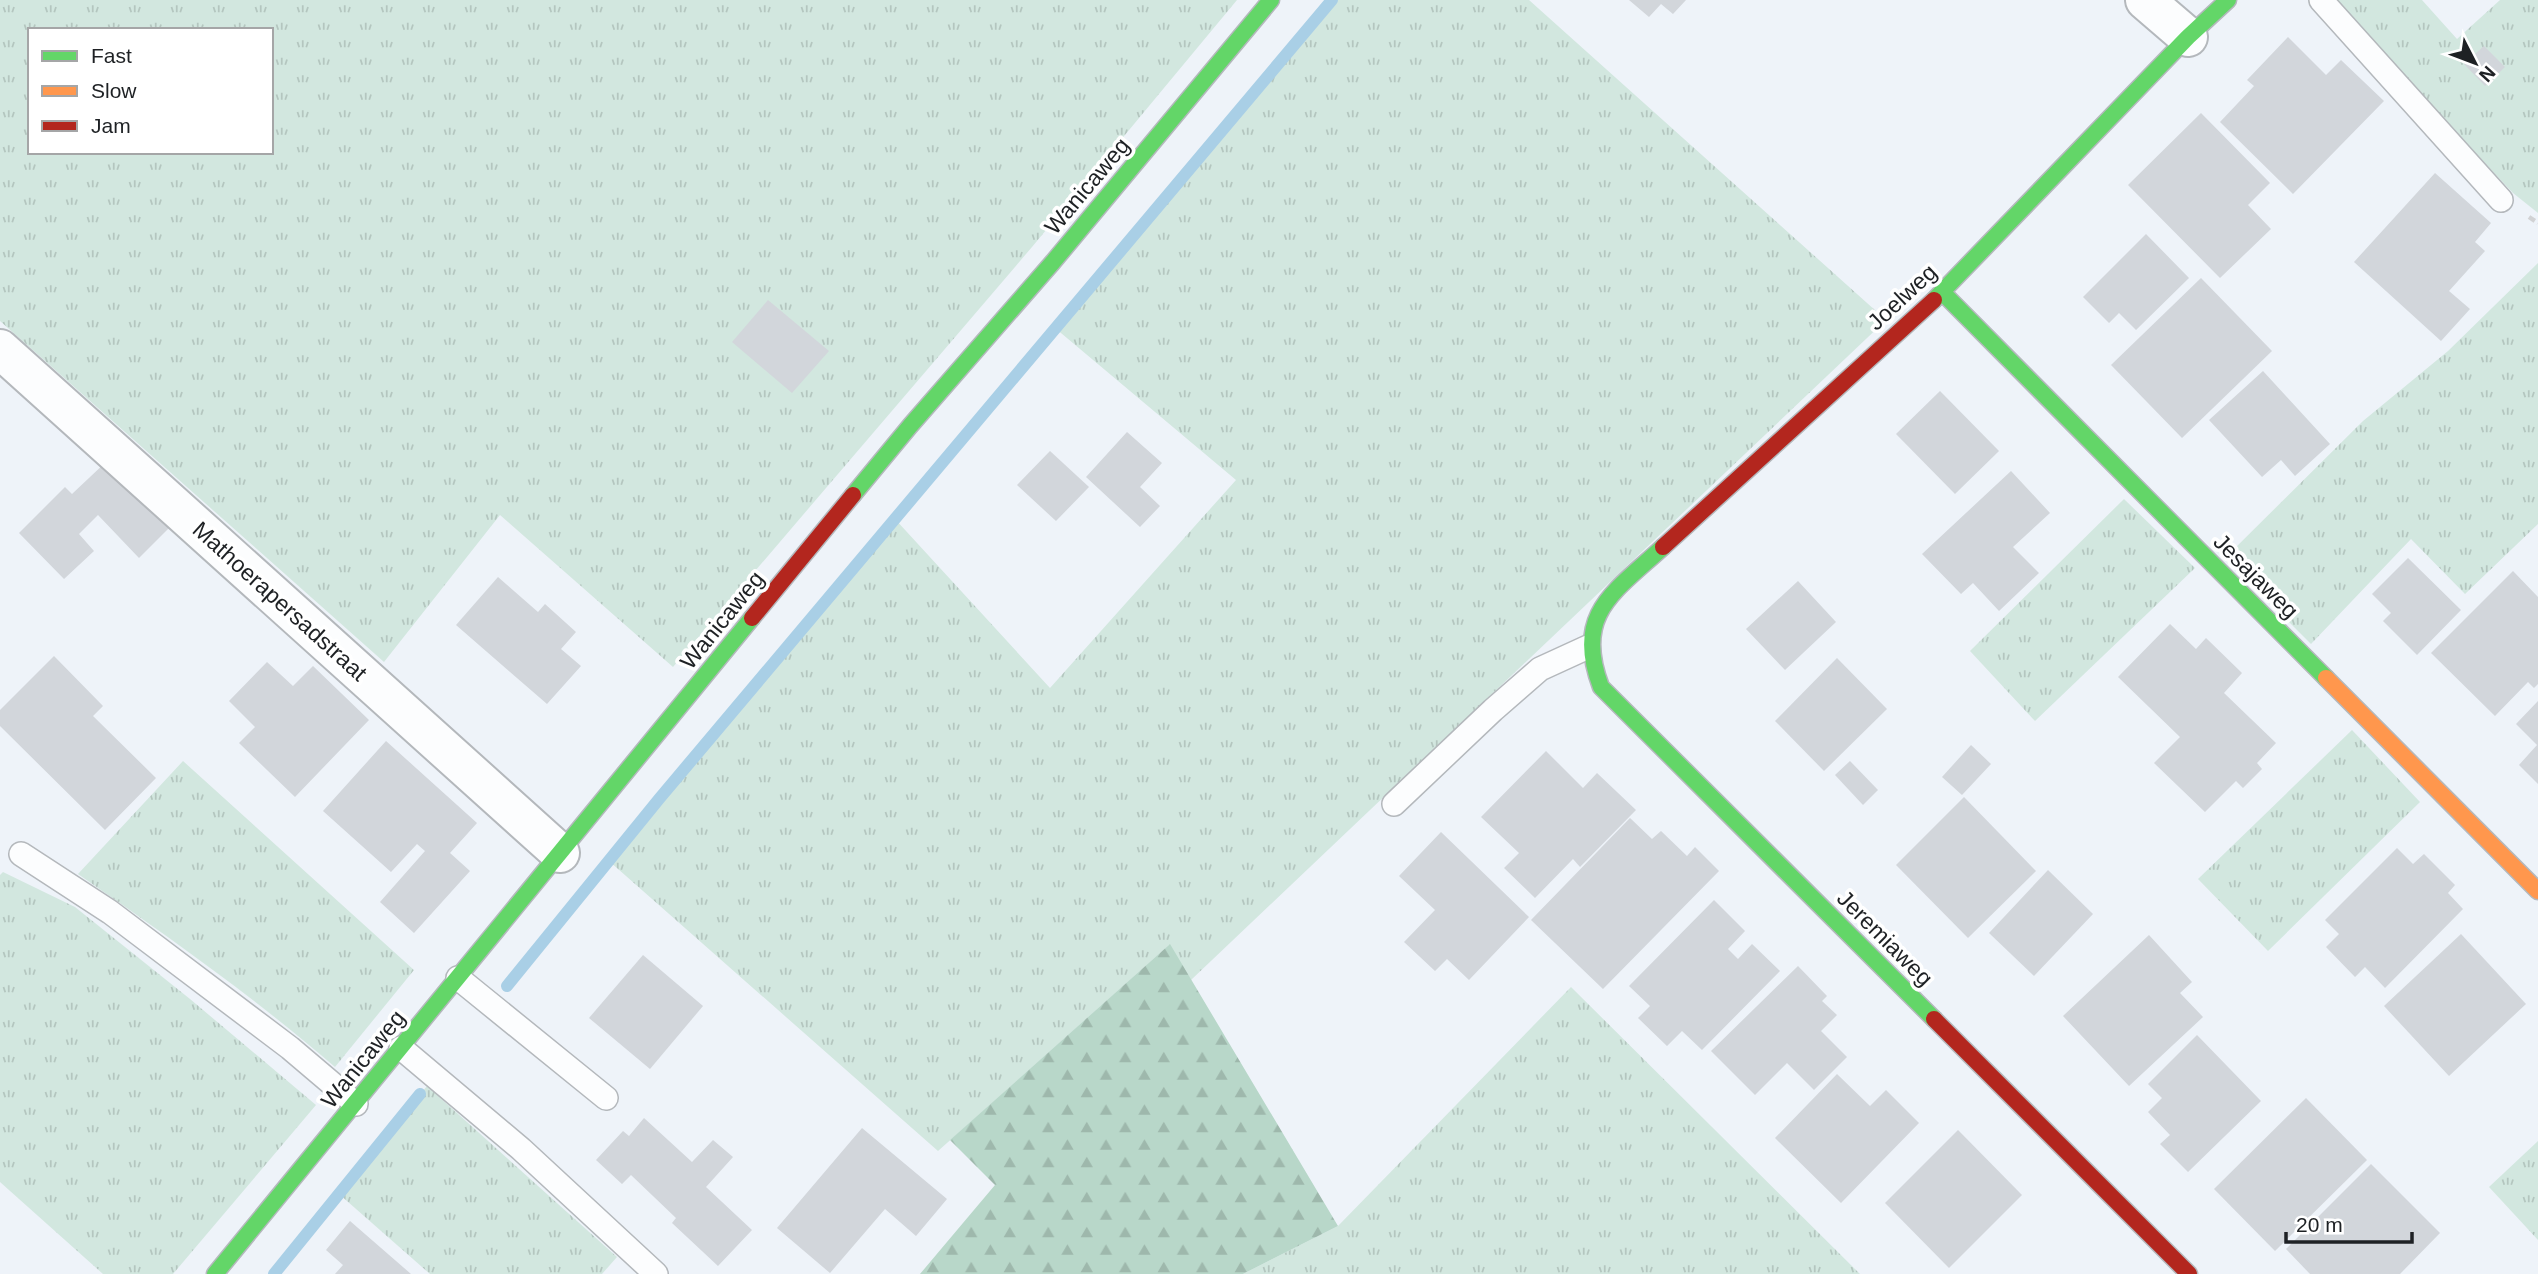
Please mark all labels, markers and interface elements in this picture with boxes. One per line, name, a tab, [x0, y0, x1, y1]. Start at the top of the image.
legend	[28, 28, 273, 154]
north arrow	[2440, 28, 2510, 98]
text: Fast	[91, 44, 132, 67]
text: N	[2475, 62, 2500, 86]
text: Slow	[91, 79, 137, 102]
text: Jam	[91, 114, 131, 137]
street label: Wanicaweg	[1039, 132, 1135, 240]
street label: Joelweg	[1862, 259, 1942, 335]
street label: Mathoerapersadstraat	[188, 516, 373, 686]
street label: Jesajaweg	[2208, 528, 2304, 624]
street label: Wanicaweg	[675, 566, 769, 674]
street label: Jeremiaweg	[1832, 885, 1938, 991]
street label: Wanicaweg	[316, 1005, 410, 1113]
scale bar	[2286, 1200, 2412, 1244]
text: 20 m	[2296, 1213, 2343, 1236]

